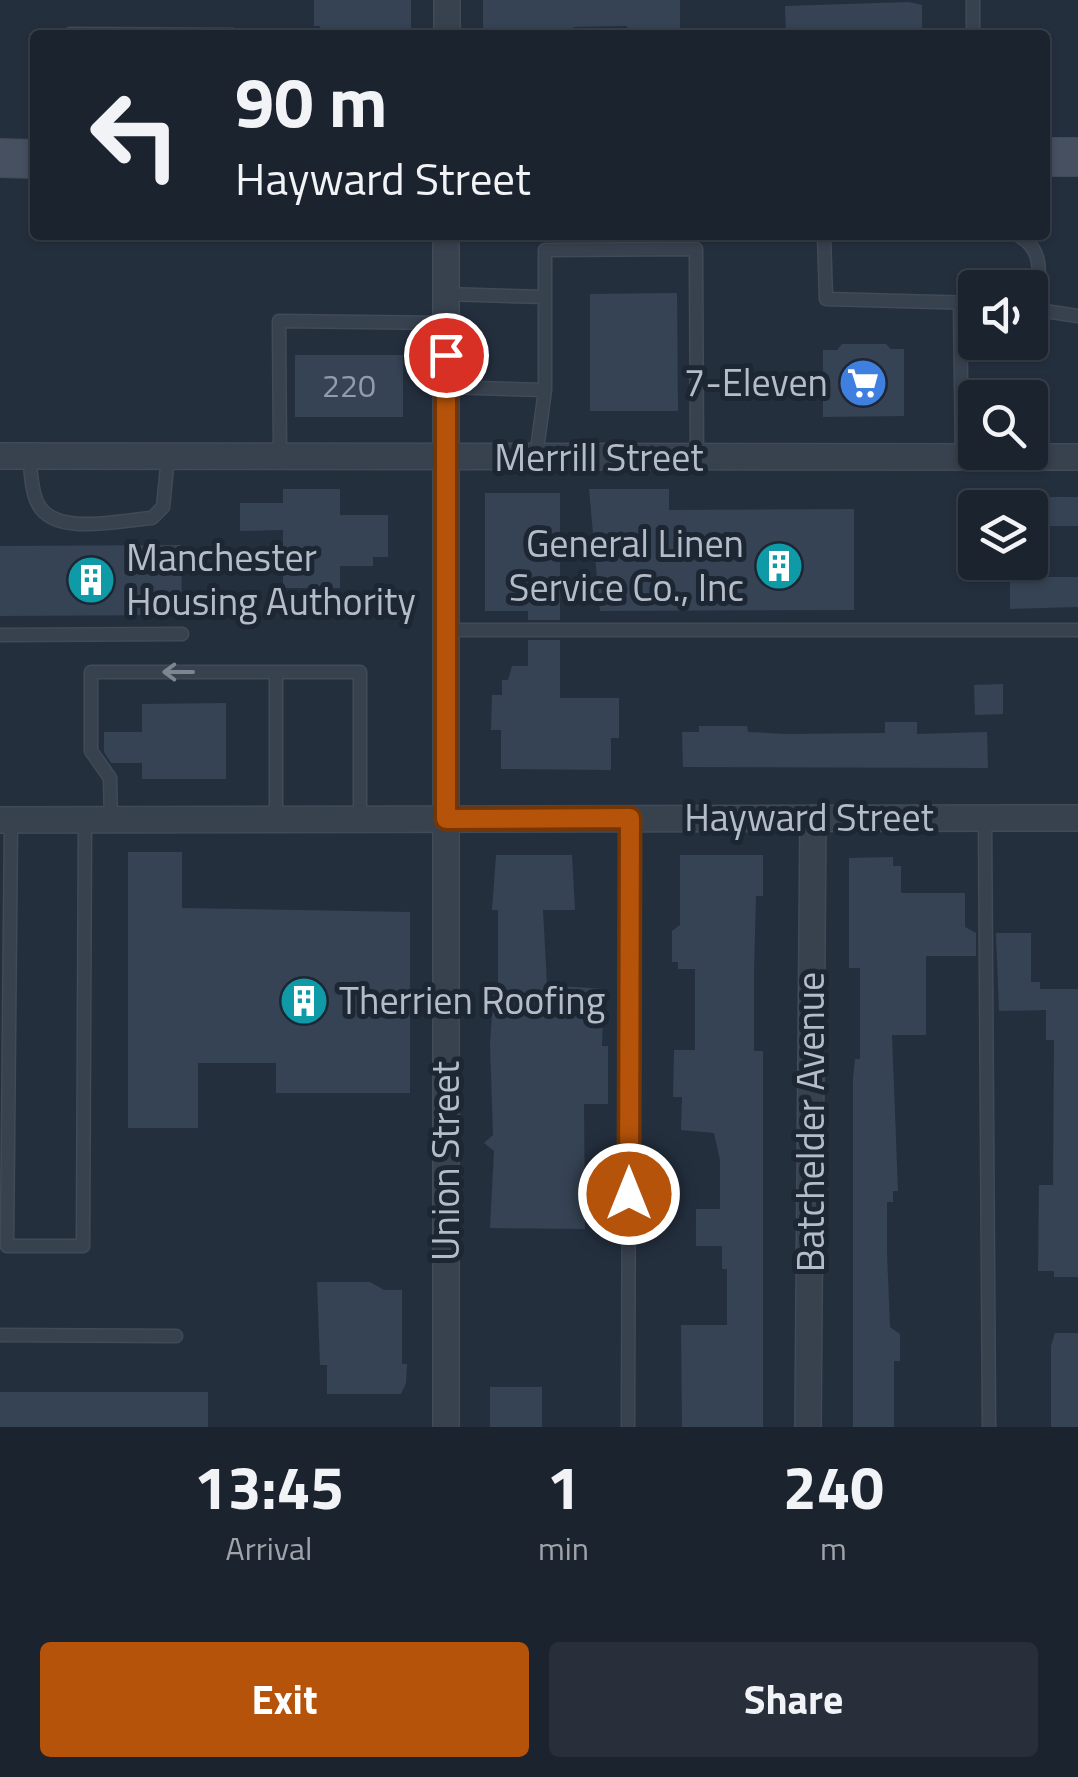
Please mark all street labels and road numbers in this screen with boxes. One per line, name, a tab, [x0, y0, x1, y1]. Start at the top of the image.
street label: Merrill Street	[494, 428, 704, 486]
street label: Hayward Street	[684, 788, 934, 846]
street label: Batchelder Avenue	[781, 972, 839, 1272]
street label: Union Street	[416, 1061, 474, 1261]

